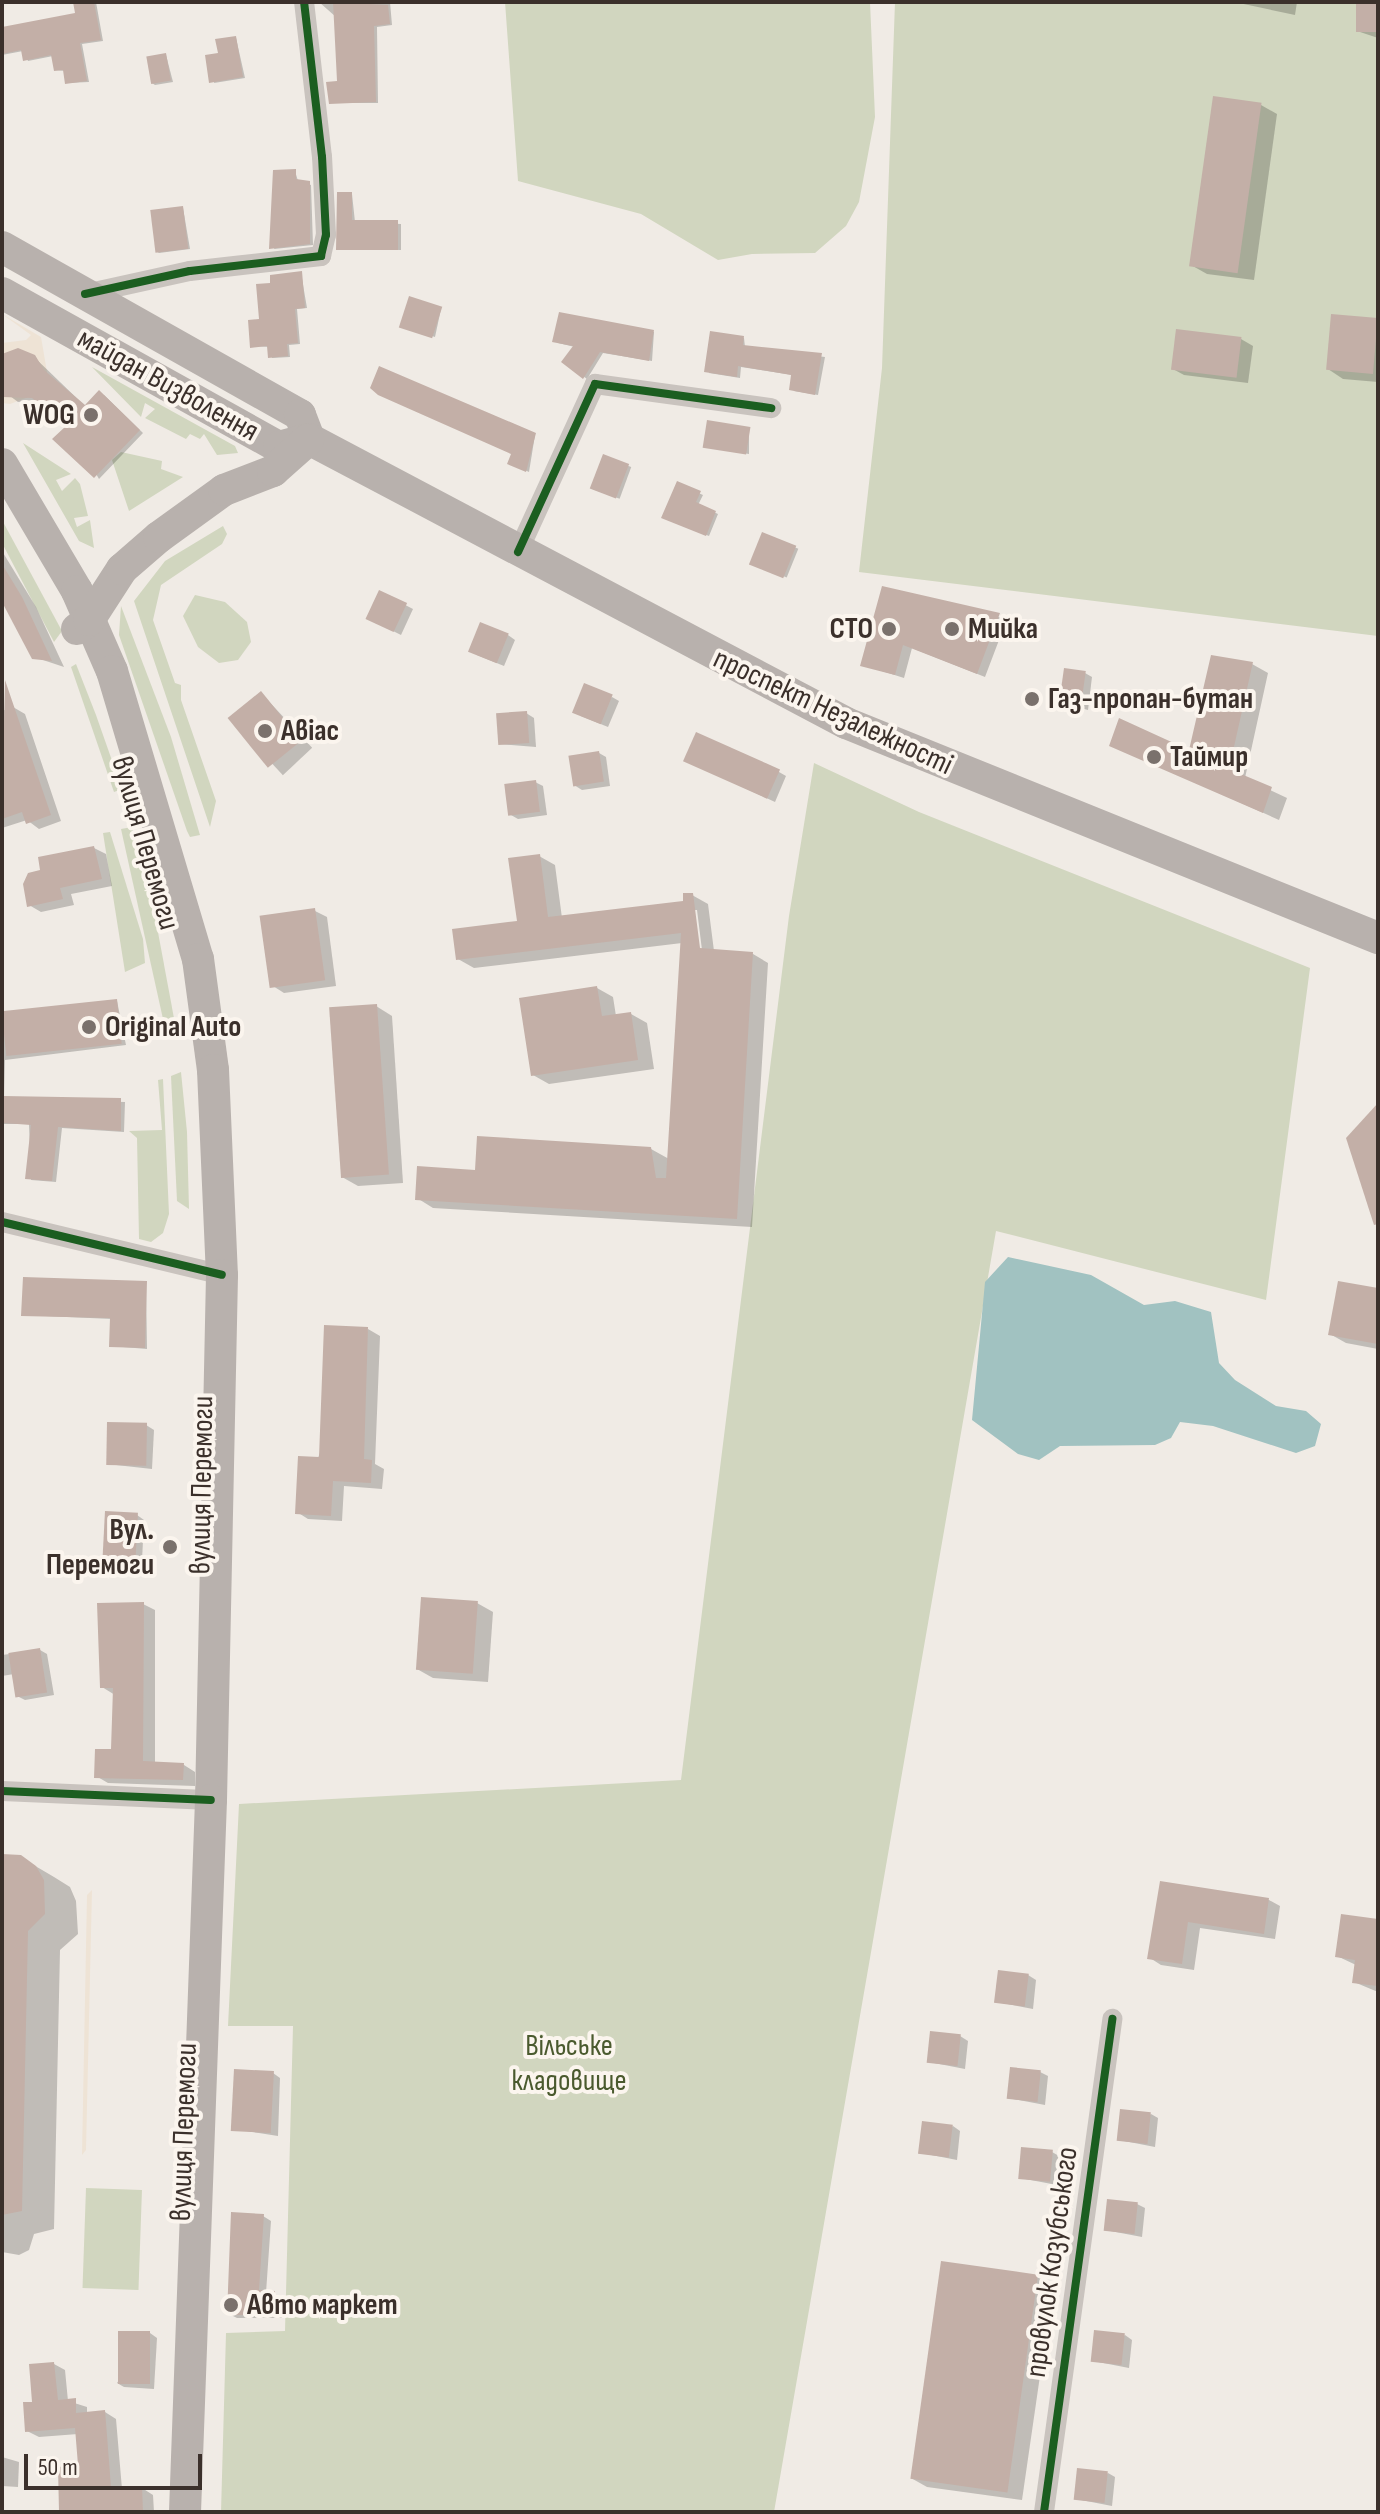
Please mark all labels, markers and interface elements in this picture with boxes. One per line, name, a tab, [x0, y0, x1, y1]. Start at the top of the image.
street label: майдан Визволення	[71, 320, 265, 450]
place label: WOG	[23, 397, 75, 433]
marker: WOG	[82, 406, 100, 424]
place label: СТО	[829, 611, 873, 647]
place label: Мийка	[968, 611, 1038, 647]
marker: СТО	[880, 620, 898, 638]
marker: Мийка	[943, 620, 961, 638]
street label: проспект Незалежності	[708, 641, 958, 783]
place label: Газ-пропан-бутан	[1048, 681, 1253, 717]
marker: Газ-пропан-бутан	[1023, 690, 1041, 708]
place label: Авіас	[281, 713, 339, 749]
marker: Авіас	[256, 722, 274, 740]
place label: Таймир	[1170, 739, 1248, 775]
marker: Таймир	[1145, 748, 1163, 766]
street label: вулиця Перемоги	[103, 752, 187, 934]
place label: Original Auto	[105, 1009, 241, 1045]
marker: Original Auto	[80, 1018, 98, 1036]
street label: вулиця Перемоги	[182, 1395, 222, 1575]
place label: Вул. Перемоги	[46, 1512, 154, 1582]
marker: Вул. Перемоги	[161, 1538, 179, 1556]
park label: Вільське кладовище	[511, 2028, 627, 2098]
street label: вулиця Перемоги	[163, 2042, 205, 2222]
street label: провулок Козубського	[1018, 2145, 1086, 2379]
place label: Авто маркет	[247, 2287, 398, 2323]
marker: Авто маркет	[222, 2296, 240, 2314]
scale bar	[28, 2438, 206, 2488]
text: 50 m	[38, 2453, 78, 2482]

